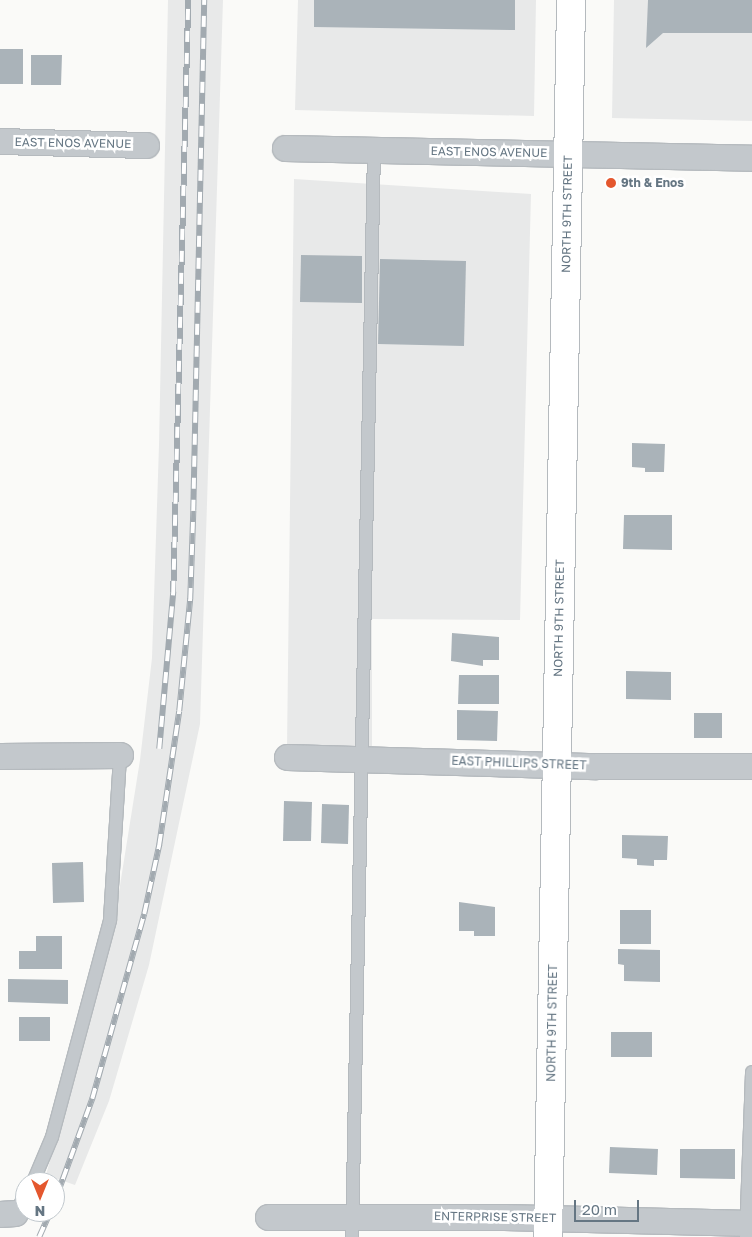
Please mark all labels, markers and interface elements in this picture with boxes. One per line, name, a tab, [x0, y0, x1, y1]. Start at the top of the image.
street label: EAST ENOS AVENUE	[15, 135, 131, 151]
street label: EAST ENOS AVENUE	[431, 144, 547, 160]
street label: NORTH 9TH STREET	[559, 155, 575, 273]
place label: 9th & Enos	[621, 176, 684, 190]
marker: 9th & Enos	[605, 177, 617, 189]
street label: NORTH 9TH STREET	[551, 559, 567, 677]
street label: EAST PHILLIPS STREET	[451, 753, 587, 773]
street label: NORTH 9TH STREET	[544, 964, 560, 1082]
north arrow	[15, 1172, 65, 1222]
scale bar	[577, 1190, 642, 1222]
text: 20 m	[582, 1200, 617, 1218]
text: N	[35, 1203, 45, 1220]
street label: ENTERPRISE STREET	[434, 1209, 556, 1225]

